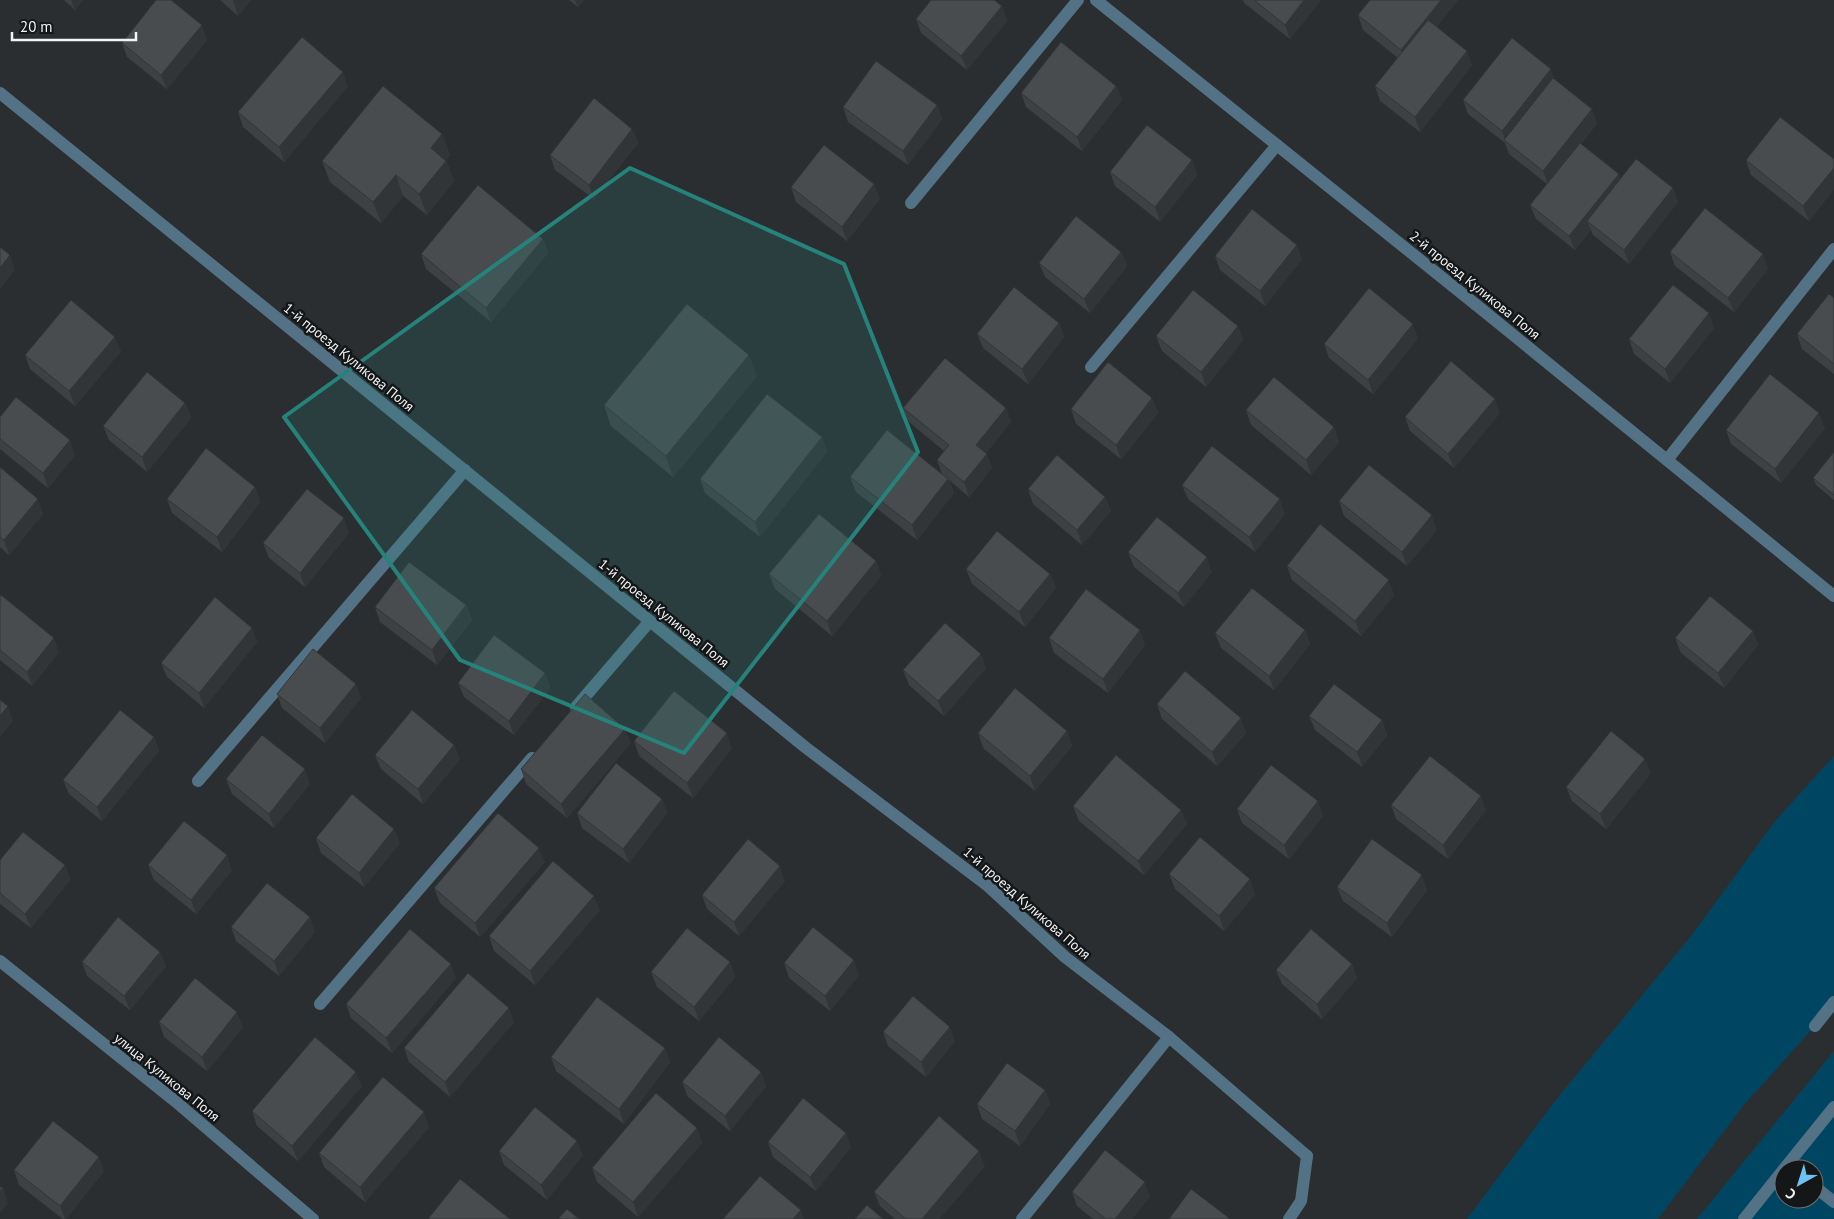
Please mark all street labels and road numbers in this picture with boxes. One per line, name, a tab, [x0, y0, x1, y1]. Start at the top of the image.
street label: 2-й проезд Куликова Поля	[1406, 227, 1544, 343]
street label: 1-й проезд Куликова Поля	[280, 299, 418, 415]
street label: 1-й проезд Куликова Поля	[595, 555, 733, 671]
street label: 1-й проезд Куликова Поля	[960, 843, 1094, 963]
street label: улица Куликова Поля	[110, 1029, 224, 1125]

